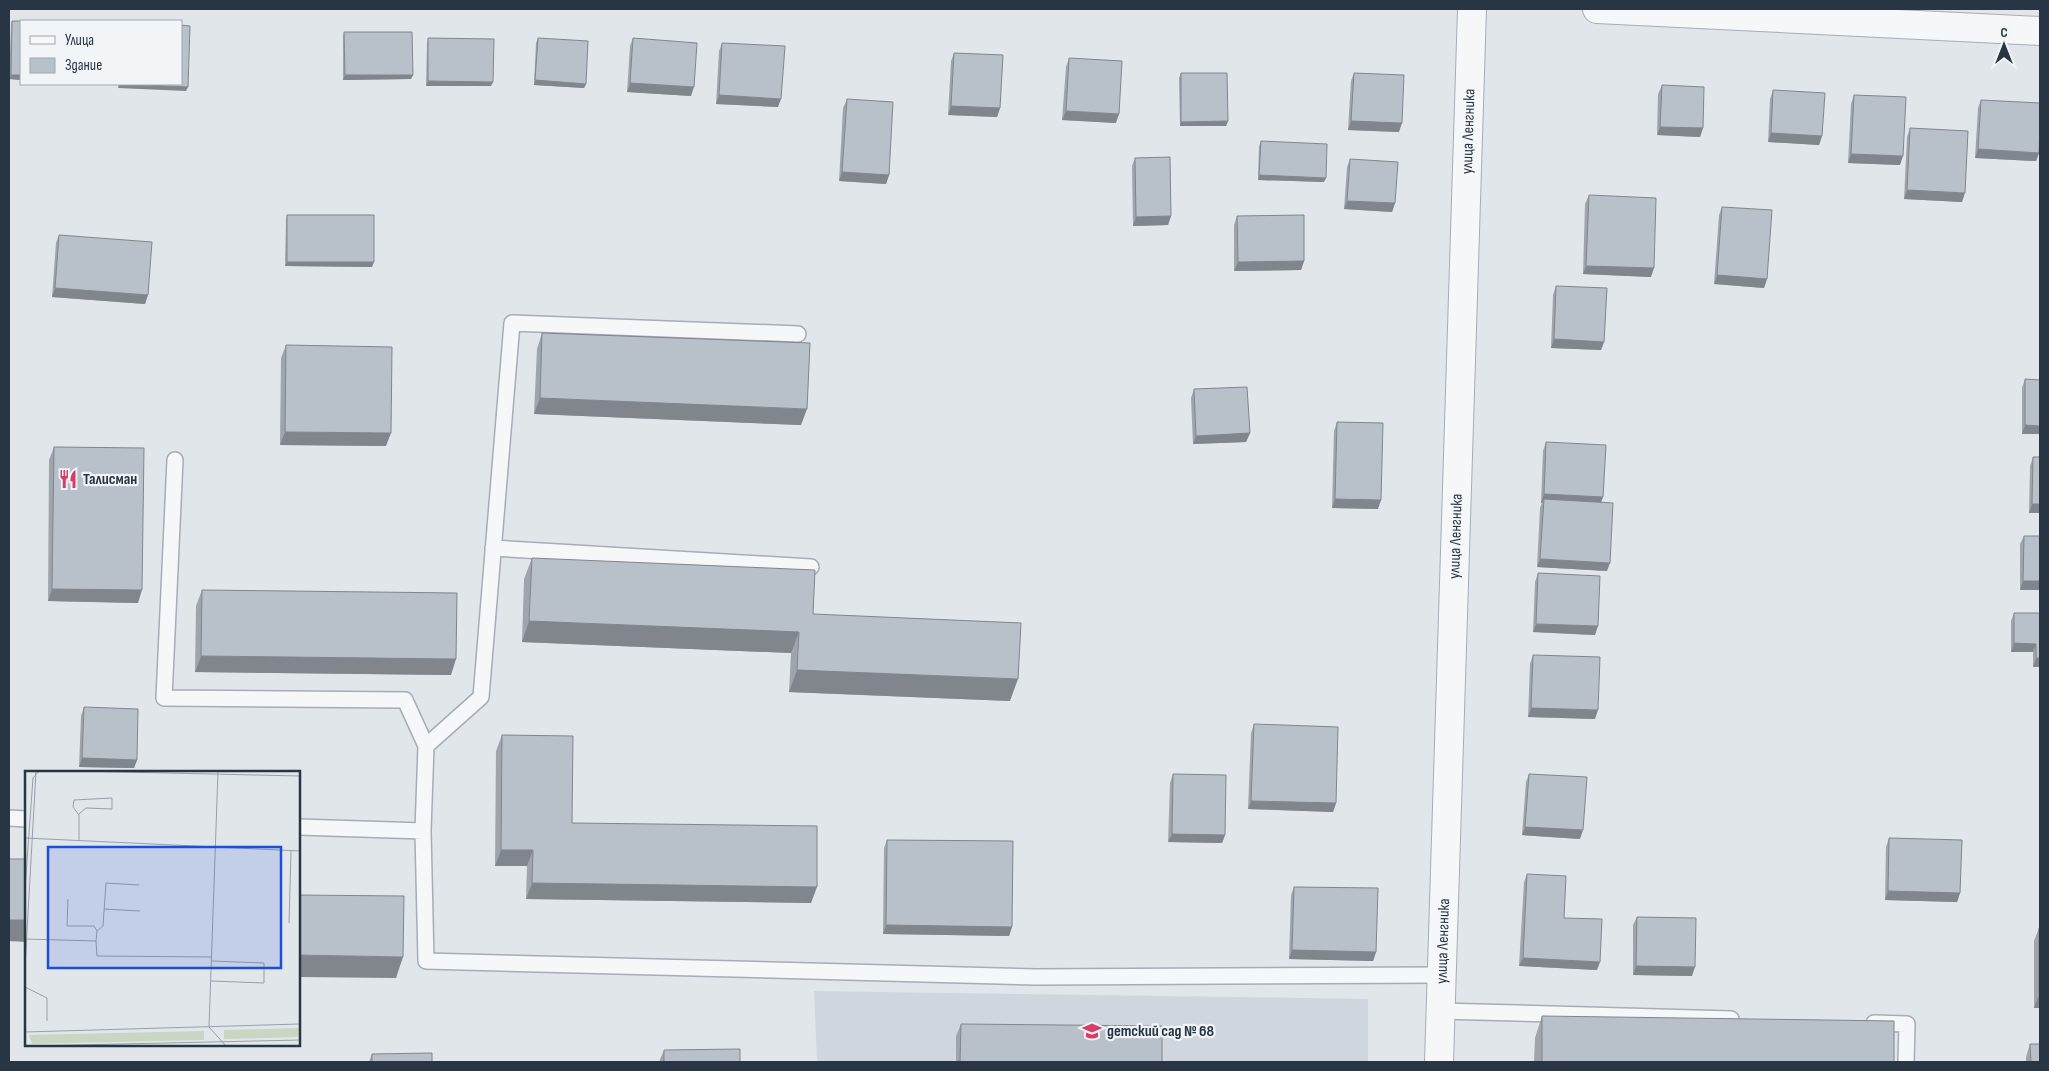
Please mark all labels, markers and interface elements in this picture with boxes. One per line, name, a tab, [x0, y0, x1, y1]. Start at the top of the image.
legend	[20, 20, 182, 85]
north arrow	[1979, 20, 2029, 70]
text: С	[2000, 24, 2008, 41]
text: Улица	[65, 31, 94, 50]
text: Здание	[65, 56, 102, 75]
street label: улица Ленгника	[1457, 88, 1479, 174]
restaurant icon: Талисман	[57, 468, 79, 490]
place label: Талисман	[83, 470, 137, 489]
street label: улица Ленгника	[1445, 493, 1466, 579]
inset map	[25, 771, 300, 1046]
street label: улица Ленгника	[1432, 898, 1454, 984]
school or university icon: детский сад № 68	[1081, 1020, 1103, 1042]
place label: детский сад № 68	[1107, 1022, 1215, 1041]

